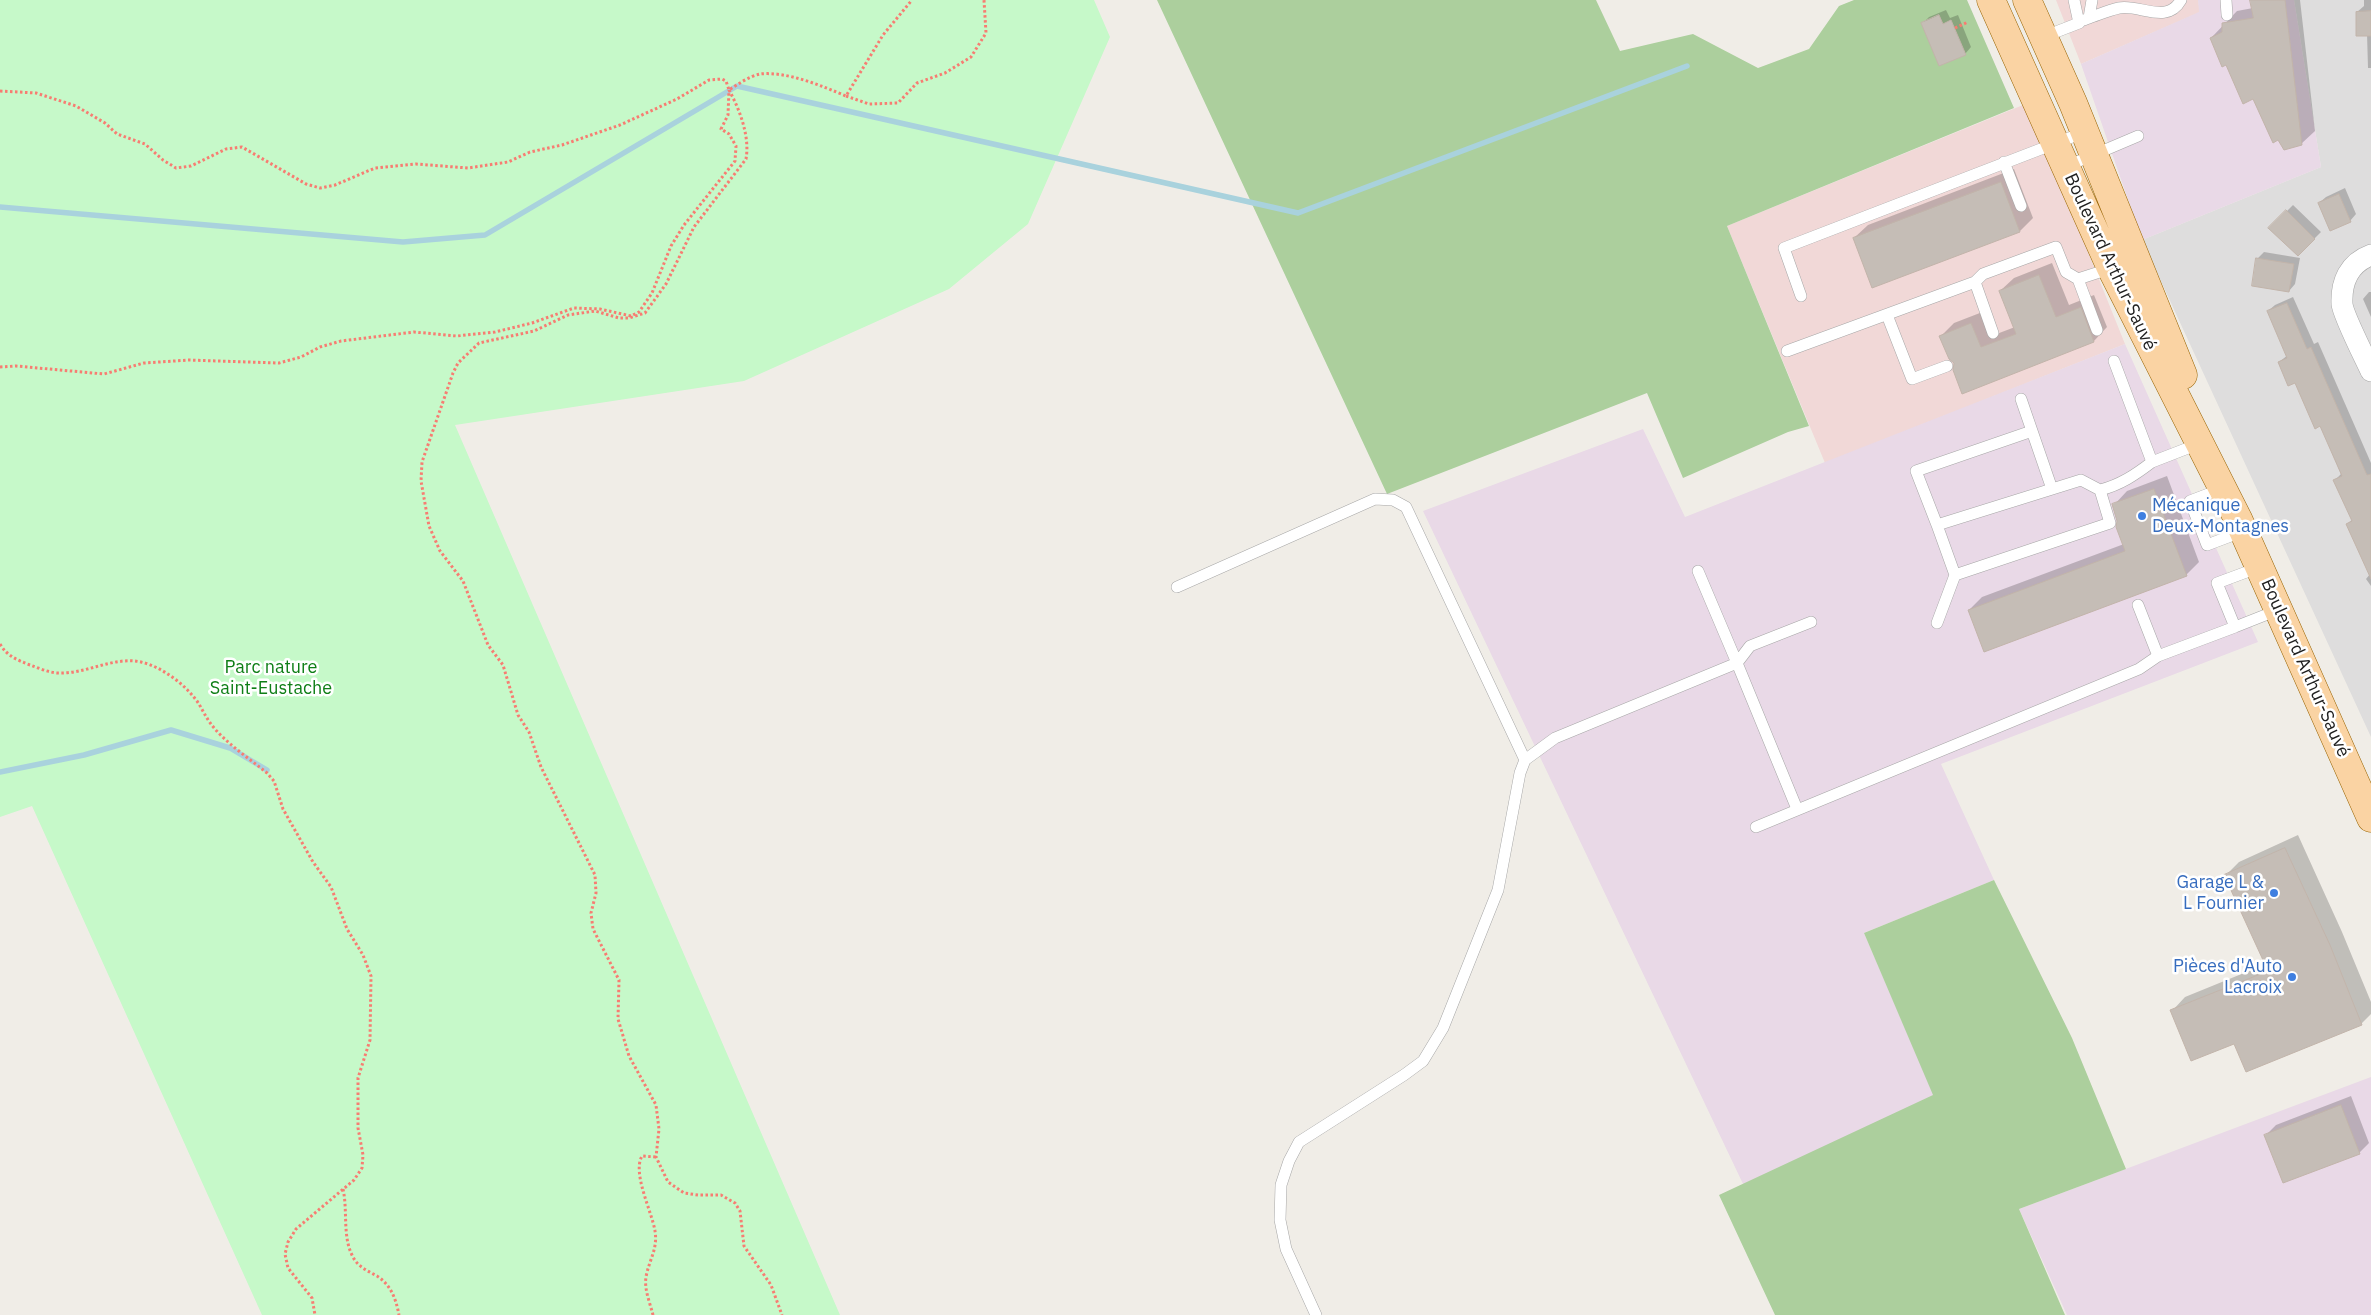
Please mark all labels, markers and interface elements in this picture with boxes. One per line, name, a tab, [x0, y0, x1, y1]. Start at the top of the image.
street label: Boulevard Arthur-Sauvé	[2059, 170, 2161, 354]
place label: Mécanique Deux-Montagnes	[2152, 495, 2289, 538]
marker: Mécanique Deux-Montagnes	[2136, 510, 2148, 522]
street label: Boulevard Arthur-Sauvé	[2256, 575, 2354, 761]
park label: Parc nature Saint-Eustache	[210, 657, 332, 700]
place label: Garage L & L Fournier	[2176, 872, 2264, 914]
marker: Garage L & L Fournier	[2268, 887, 2280, 899]
place label: Pièces d'Auto Lacroix	[2173, 956, 2282, 999]
marker: Pièces d'Auto Lacroix	[2286, 971, 2298, 983]

